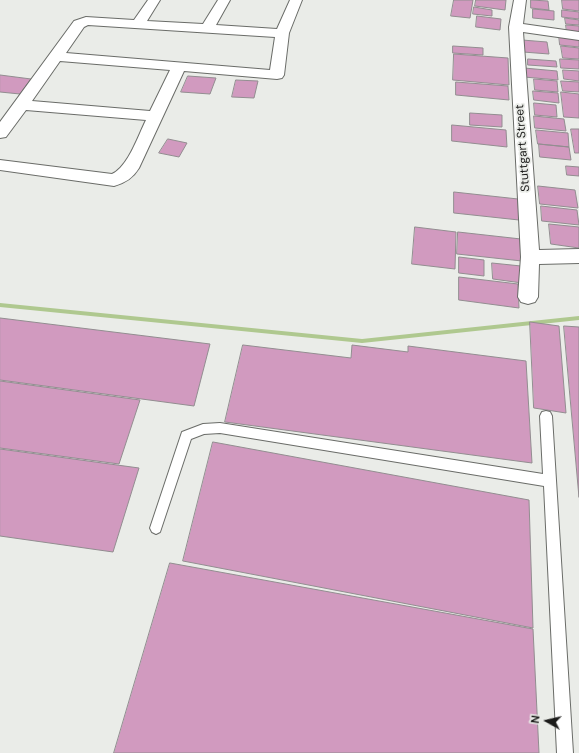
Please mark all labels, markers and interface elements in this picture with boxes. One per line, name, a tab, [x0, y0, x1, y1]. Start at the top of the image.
street label: Stuttgart Street	[513, 104, 533, 192]
north arrow	[527, 701, 567, 741]
text: N	[528, 714, 543, 724]

